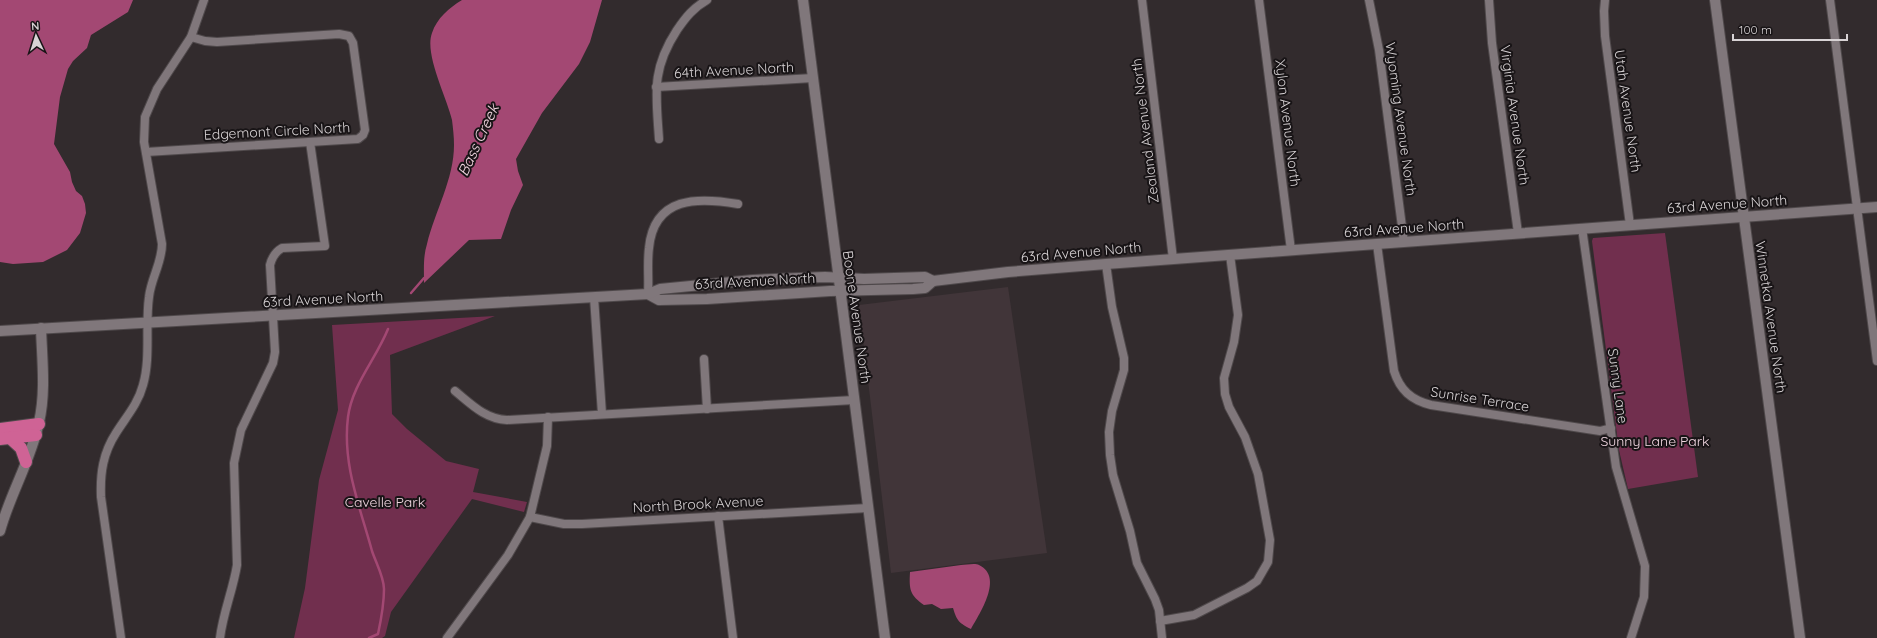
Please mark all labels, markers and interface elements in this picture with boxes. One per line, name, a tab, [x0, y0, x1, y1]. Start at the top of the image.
north arrow	[16, 16, 56, 56]
scale bar	[1733, 16, 1847, 42]
text: N	[31, 19, 40, 33]
text: 100 m	[1739, 22, 1772, 37]
street label: Wyoming Avenue North	[1381, 41, 1421, 197]
street label: Virginia Avenue North	[1496, 44, 1534, 186]
street label: Utah Avenue North	[1610, 49, 1646, 173]
street label: Zealand Avenue North	[1127, 57, 1163, 205]
street label: 64th Avenue North	[674, 58, 794, 82]
street label: Xylon Avenue North	[1271, 58, 1305, 188]
water label: Bass Creek	[453, 99, 504, 179]
street label: Edgemont Circle North	[203, 118, 351, 144]
street label: 63rd Avenue North	[1666, 191, 1788, 217]
street label: 63rd Avenue North	[1343, 215, 1465, 241]
street label: 63rd Avenue North	[1020, 238, 1142, 266]
street label: Winnetka Avenue North	[1751, 240, 1791, 394]
street label: Boone Avenue North	[839, 249, 875, 385]
street label: 63rd Avenue North	[694, 269, 816, 293]
street label: 63rd Avenue North	[262, 287, 384, 311]
street label: Sunny Lane	[1604, 347, 1632, 425]
street label: Sunrise Terrace	[1429, 382, 1531, 416]
park label: Sunny Lane Park	[1600, 432, 1710, 450]
street label: North Brook Avenue	[632, 492, 764, 516]
park label: Cavelle Park	[345, 493, 425, 511]

